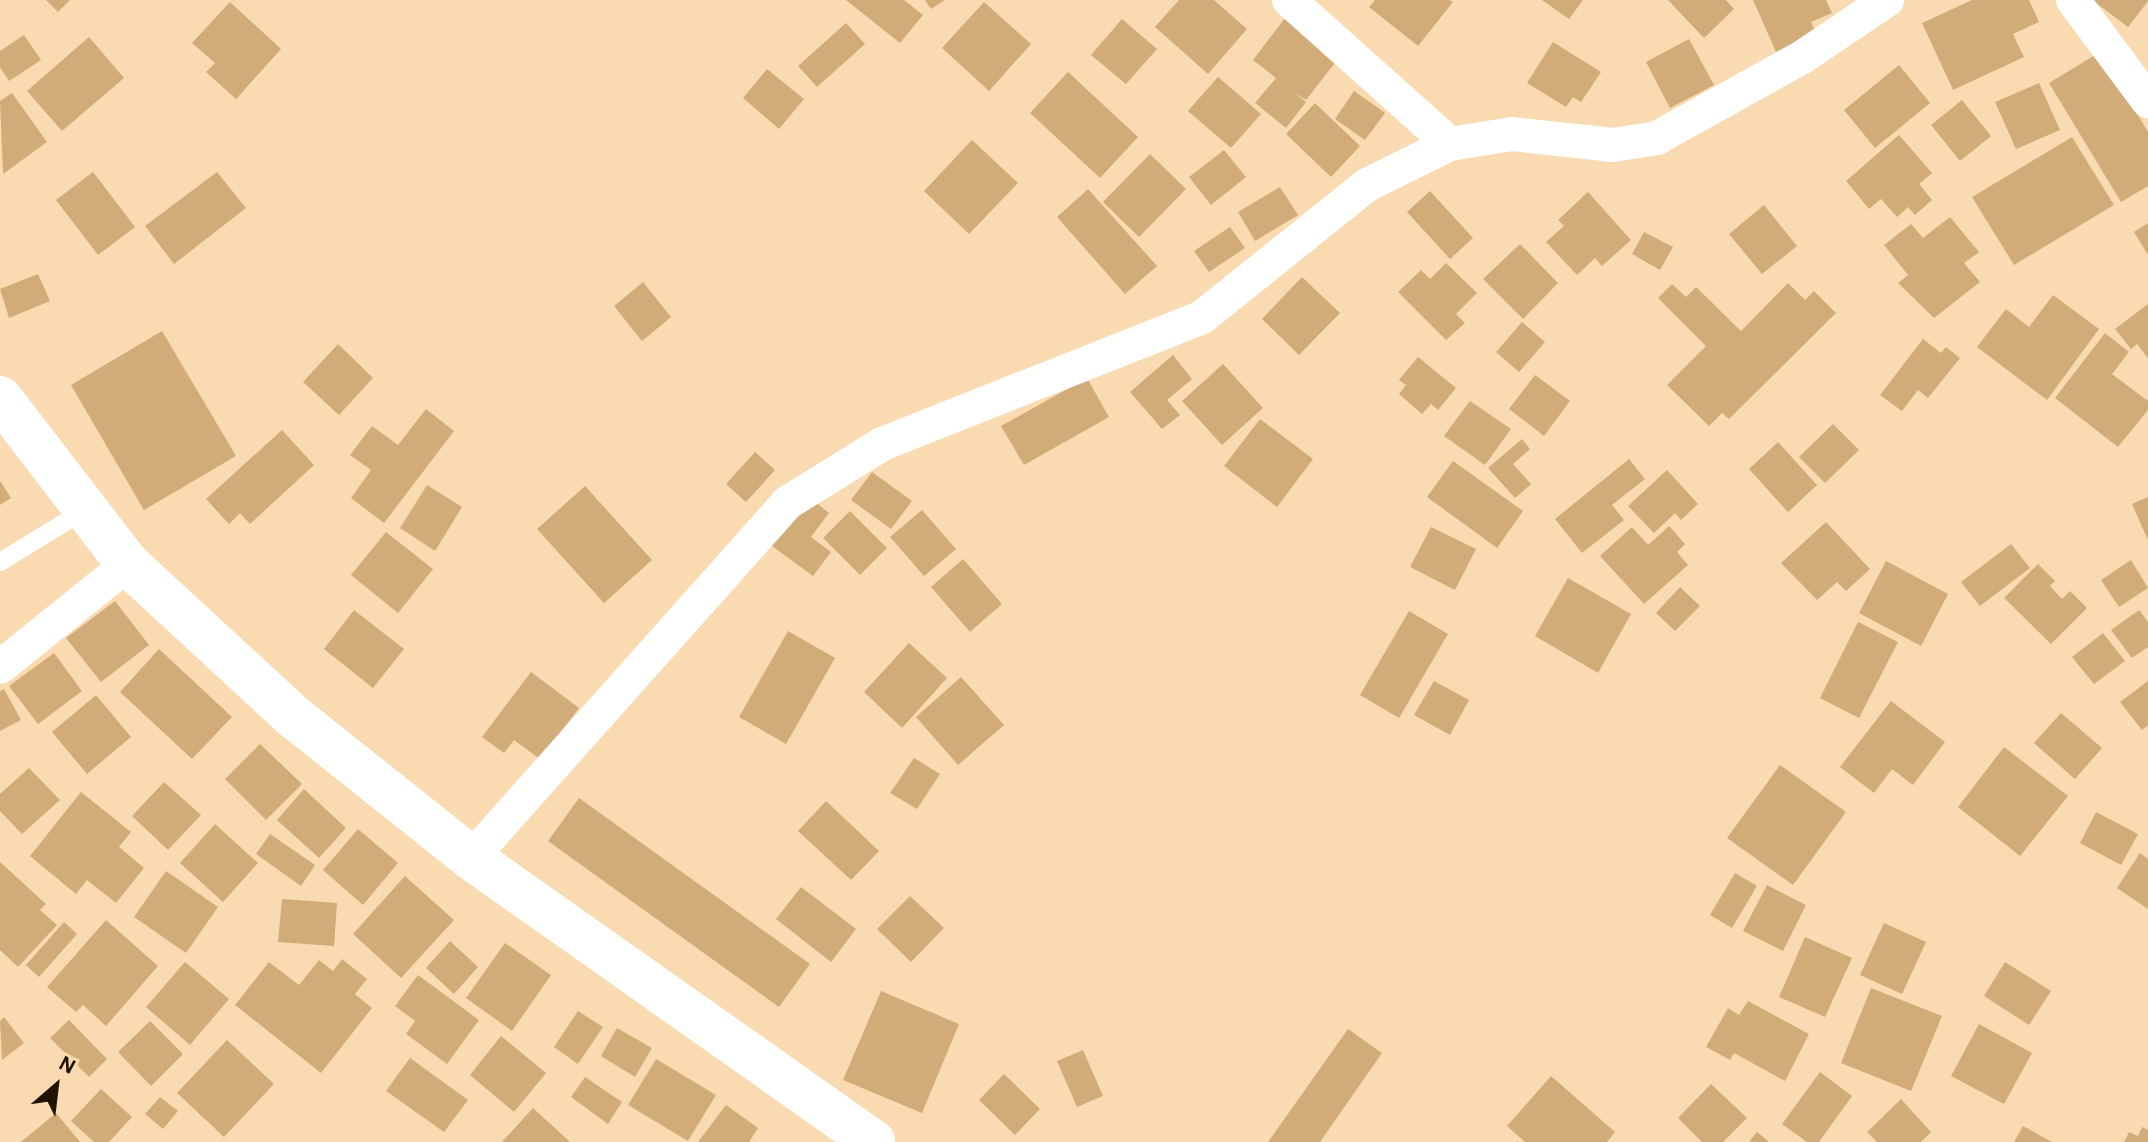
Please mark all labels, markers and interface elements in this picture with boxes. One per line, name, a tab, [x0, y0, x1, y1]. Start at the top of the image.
north arrow	[16, 1046, 96, 1126]
text: N	[55, 1052, 79, 1078]

